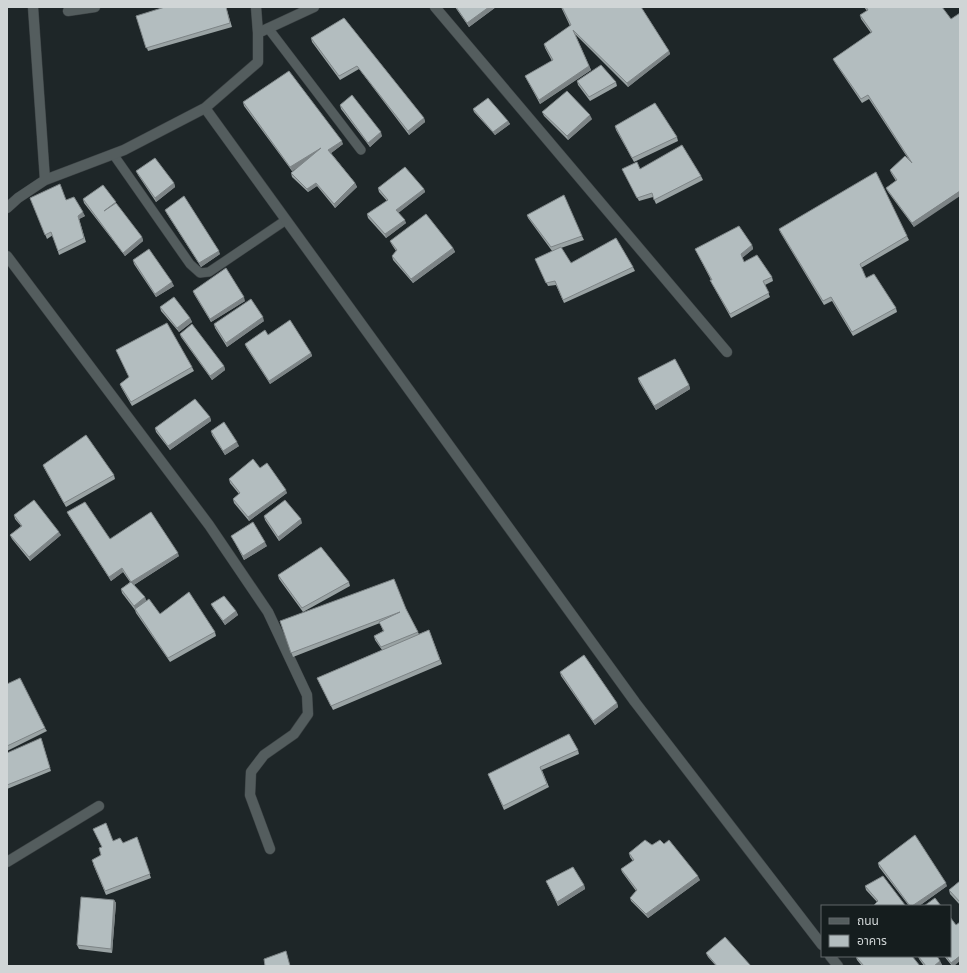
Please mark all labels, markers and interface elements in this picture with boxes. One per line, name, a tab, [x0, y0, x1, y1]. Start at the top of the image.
legend	[821, 905, 951, 957]
text: ถนน	[857, 913, 879, 929]
text: อาคาร	[857, 933, 887, 949]

